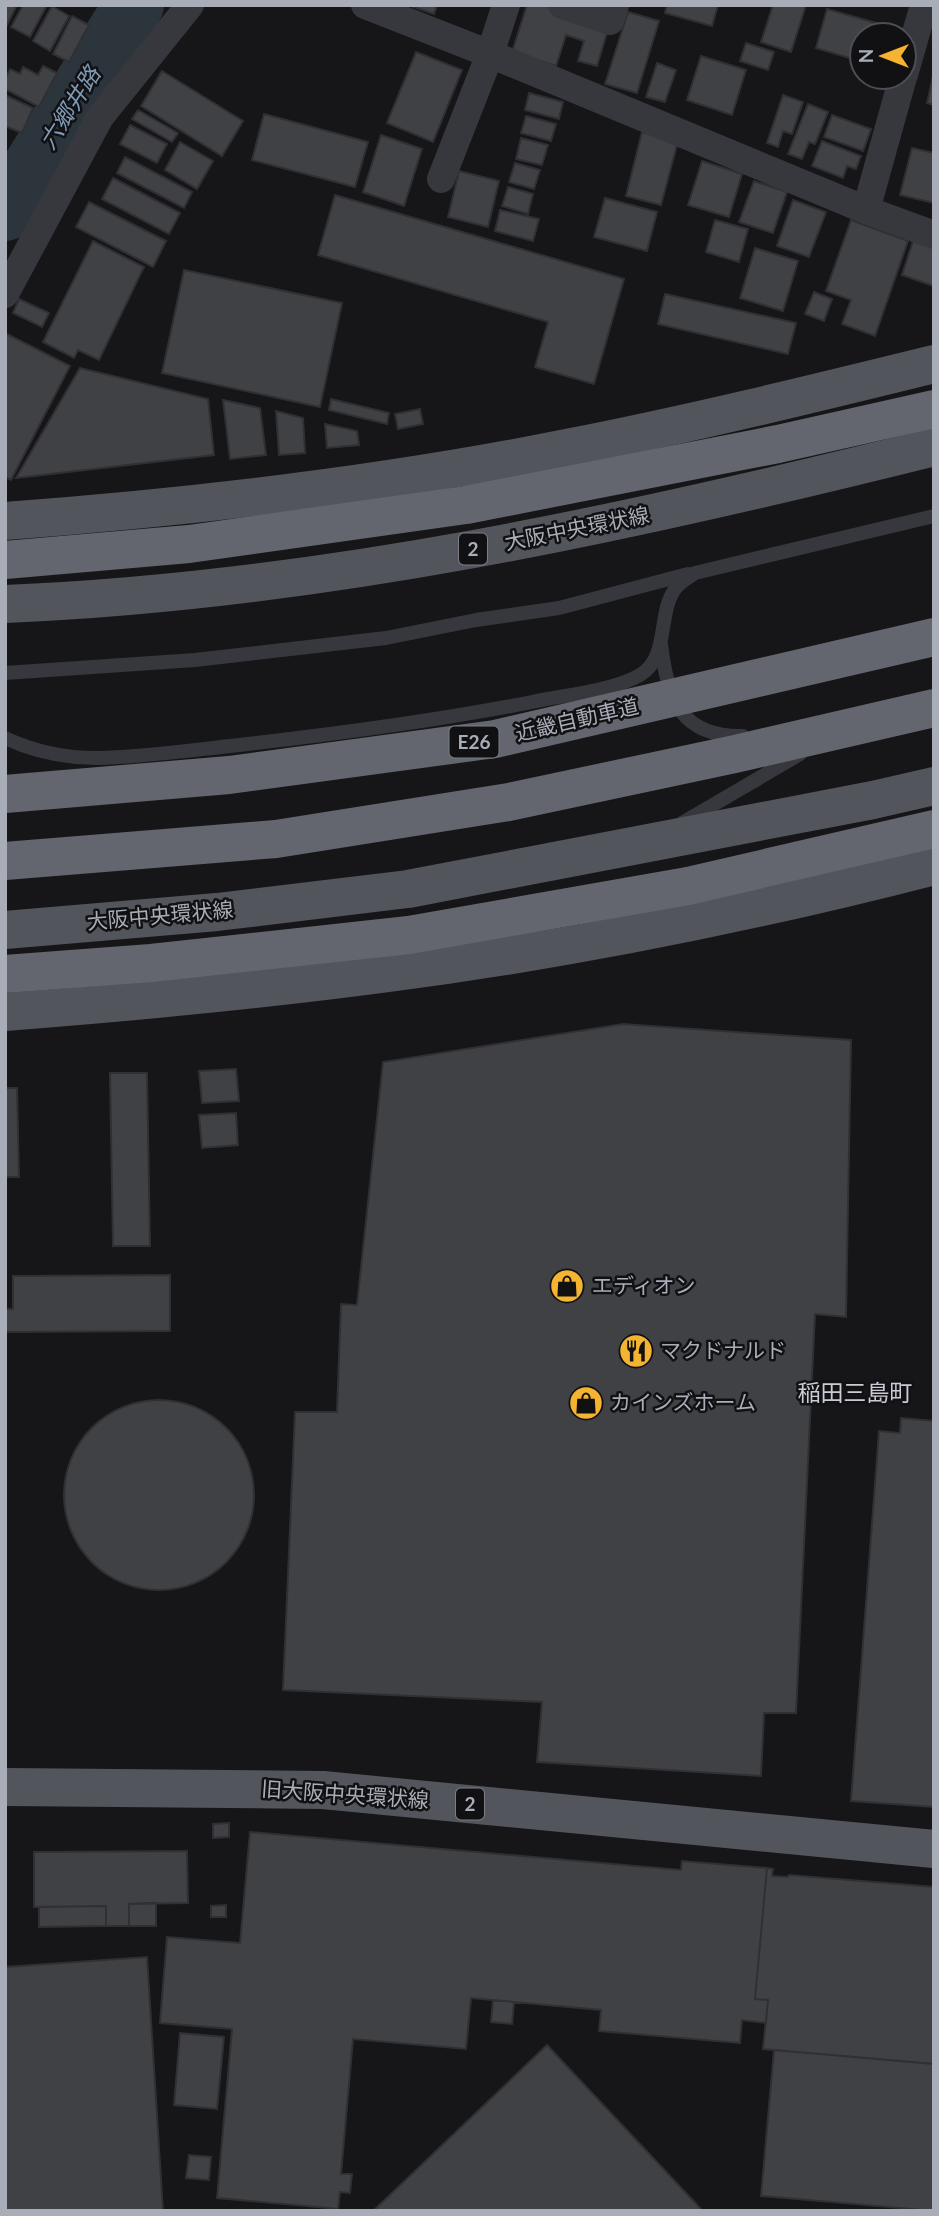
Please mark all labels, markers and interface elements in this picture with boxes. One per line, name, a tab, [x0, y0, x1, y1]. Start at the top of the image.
north arrow	[848, 21, 918, 91]
text: N	[854, 49, 877, 63]
water label: 六郷井路	[33, 59, 106, 154]
street label: 大阪中央環状線	[502, 501, 651, 554]
road number: 2	[459, 534, 487, 564]
street label: 近畿自動車道	[512, 692, 641, 745]
road number: E26	[449, 726, 498, 758]
street label: 大阪中央環状線	[86, 896, 234, 933]
shop icon: エディオン	[548, 1267, 586, 1305]
place label: エディオン	[592, 1272, 696, 1297]
restaurant icon: マクドナルド	[617, 1332, 655, 1370]
place label: マクドナルド	[660, 1337, 786, 1362]
district label: 稲田三島町	[798, 1378, 913, 1406]
shop icon: カインズホーム	[567, 1384, 605, 1422]
place label: カインズホーム	[610, 1389, 756, 1414]
street label: 旧大阪中央環状線	[260, 1775, 430, 1812]
road number: 2	[456, 1788, 484, 1820]

